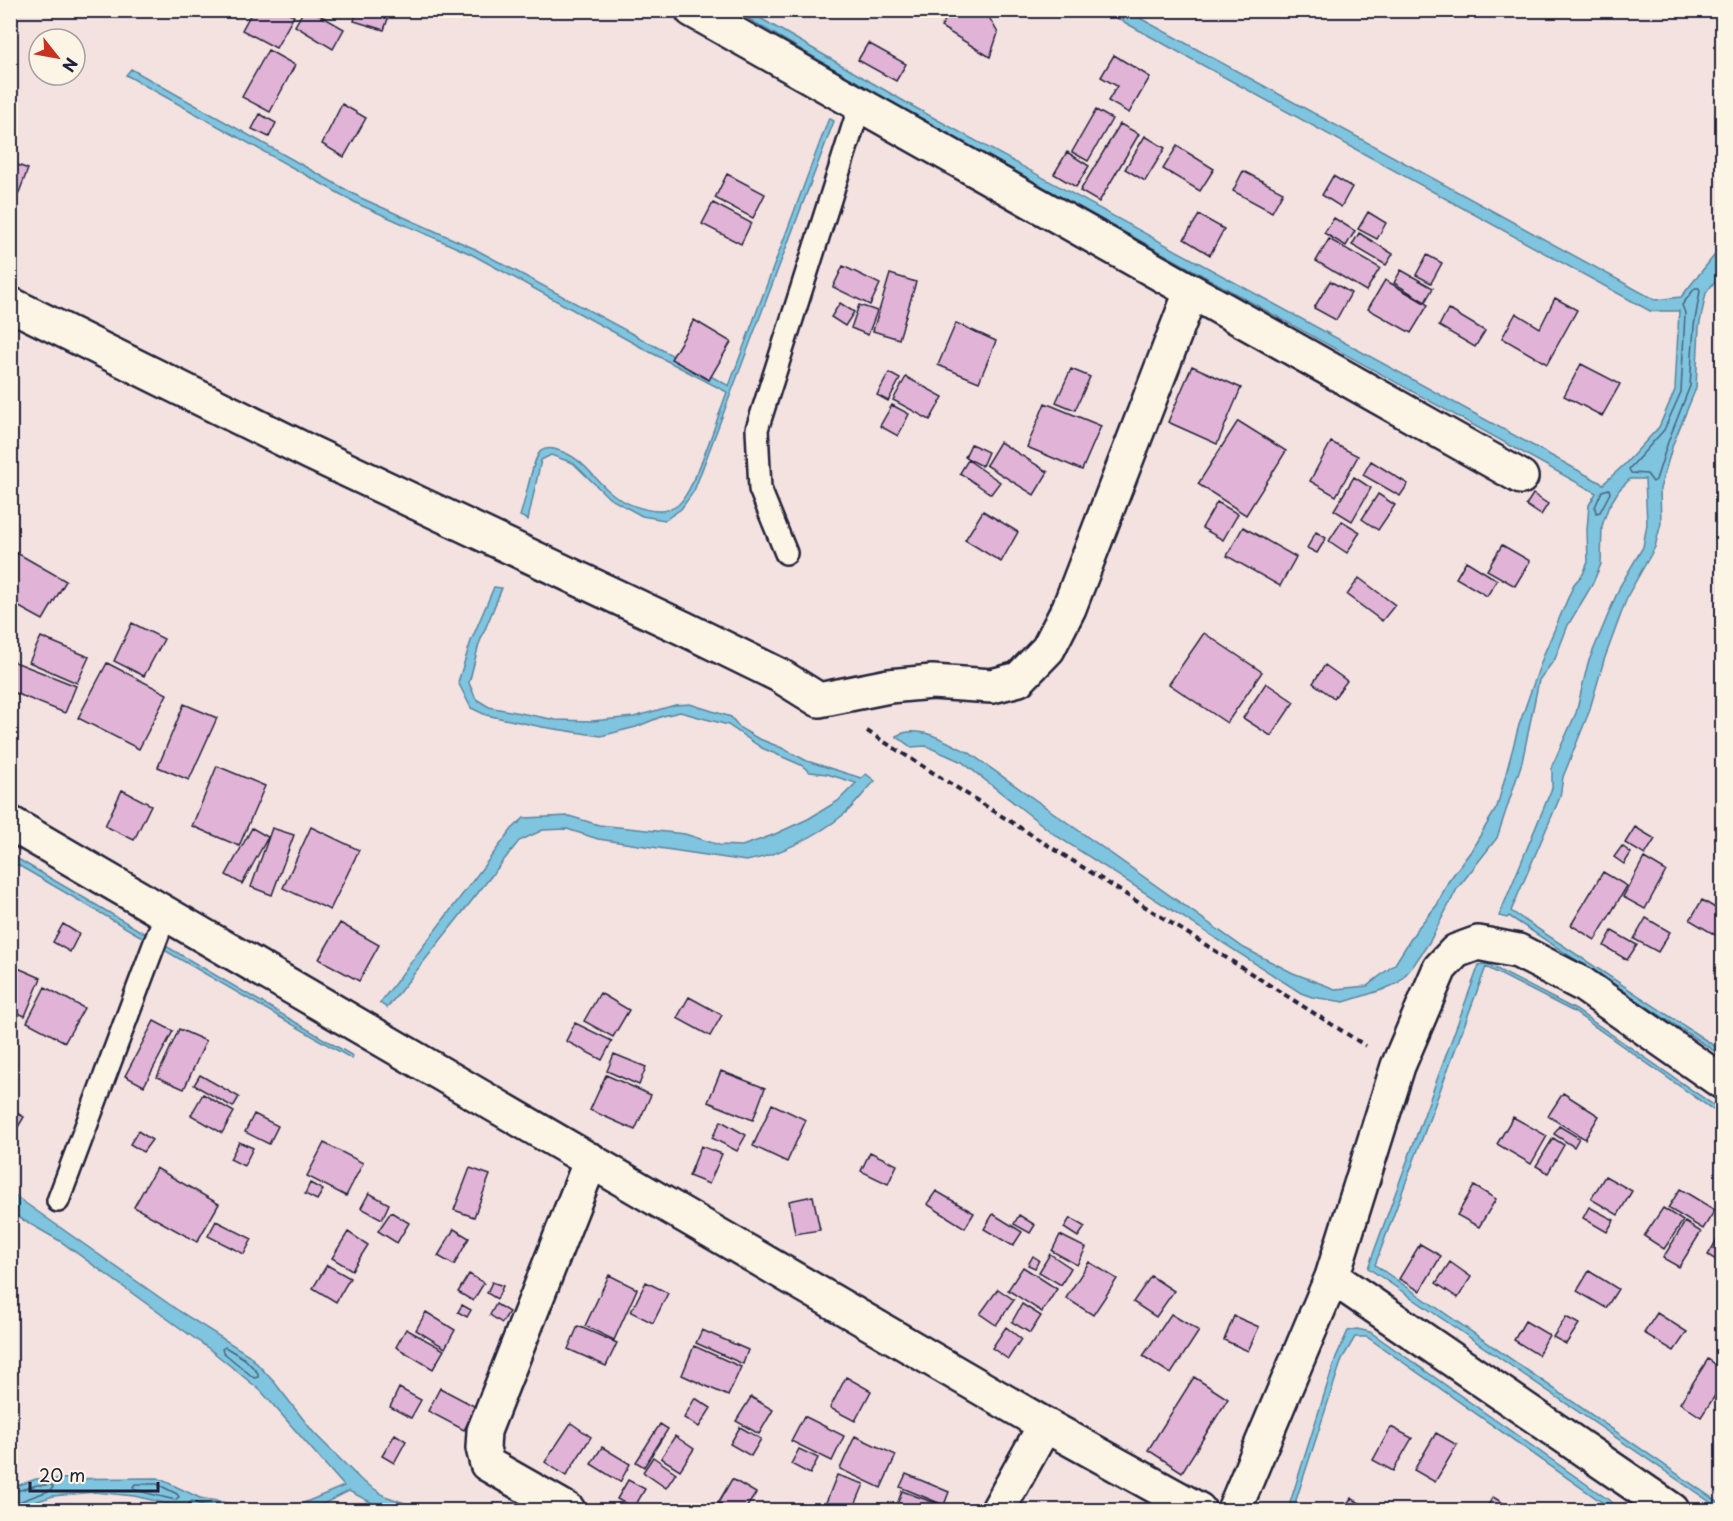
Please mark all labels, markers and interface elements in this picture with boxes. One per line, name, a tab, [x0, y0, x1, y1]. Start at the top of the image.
north arrow	[27, 27, 87, 87]
text: N	[57, 54, 84, 77]
scale bar	[30, 1455, 158, 1493]
text: 20 m	[39, 1461, 85, 1488]

